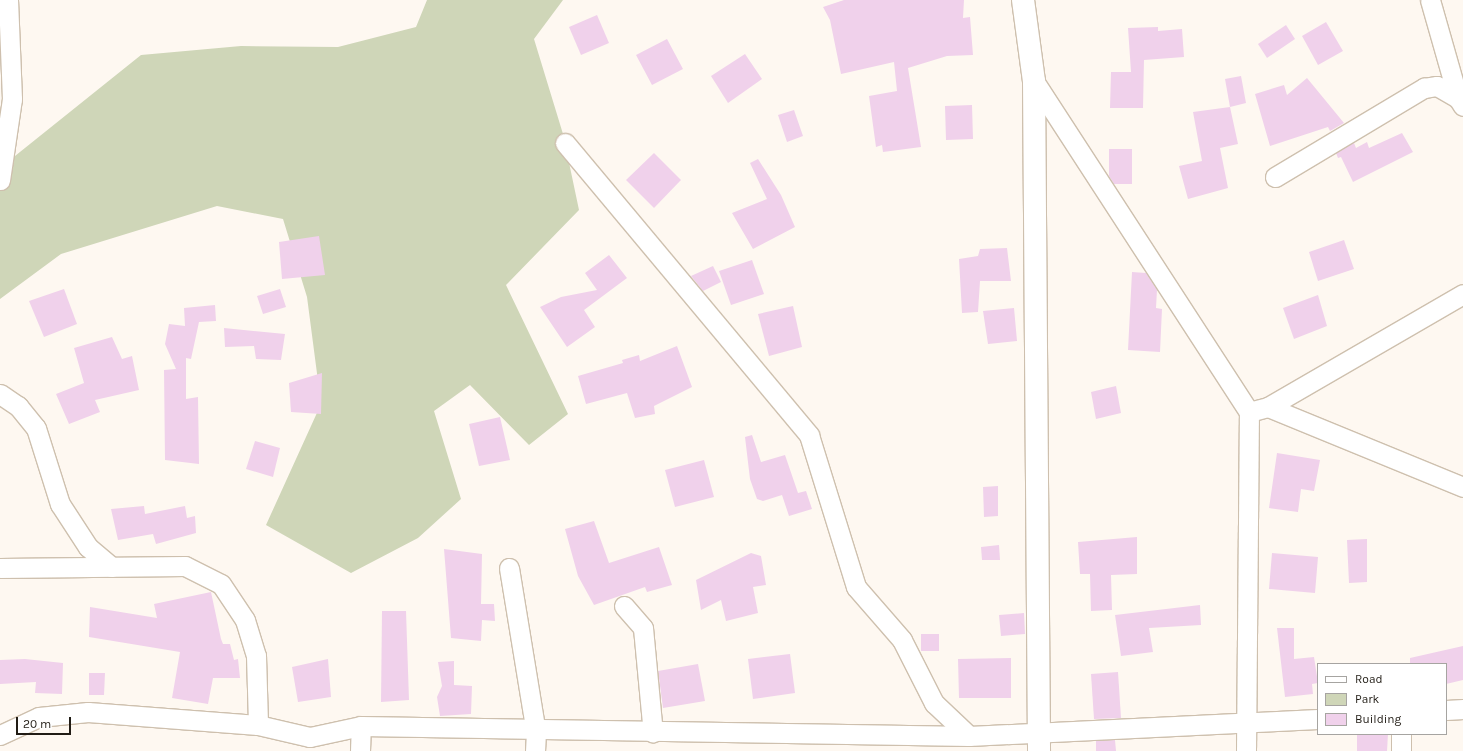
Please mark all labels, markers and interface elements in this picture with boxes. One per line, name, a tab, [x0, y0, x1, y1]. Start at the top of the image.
legend	[1317, 663, 1447, 735]
text: Road	[1355, 672, 1383, 686]
text: Park	[1355, 692, 1379, 706]
scale bar	[18, 709, 73, 735]
text: Building	[1355, 712, 1401, 726]
text: 20 m	[23, 717, 51, 731]

